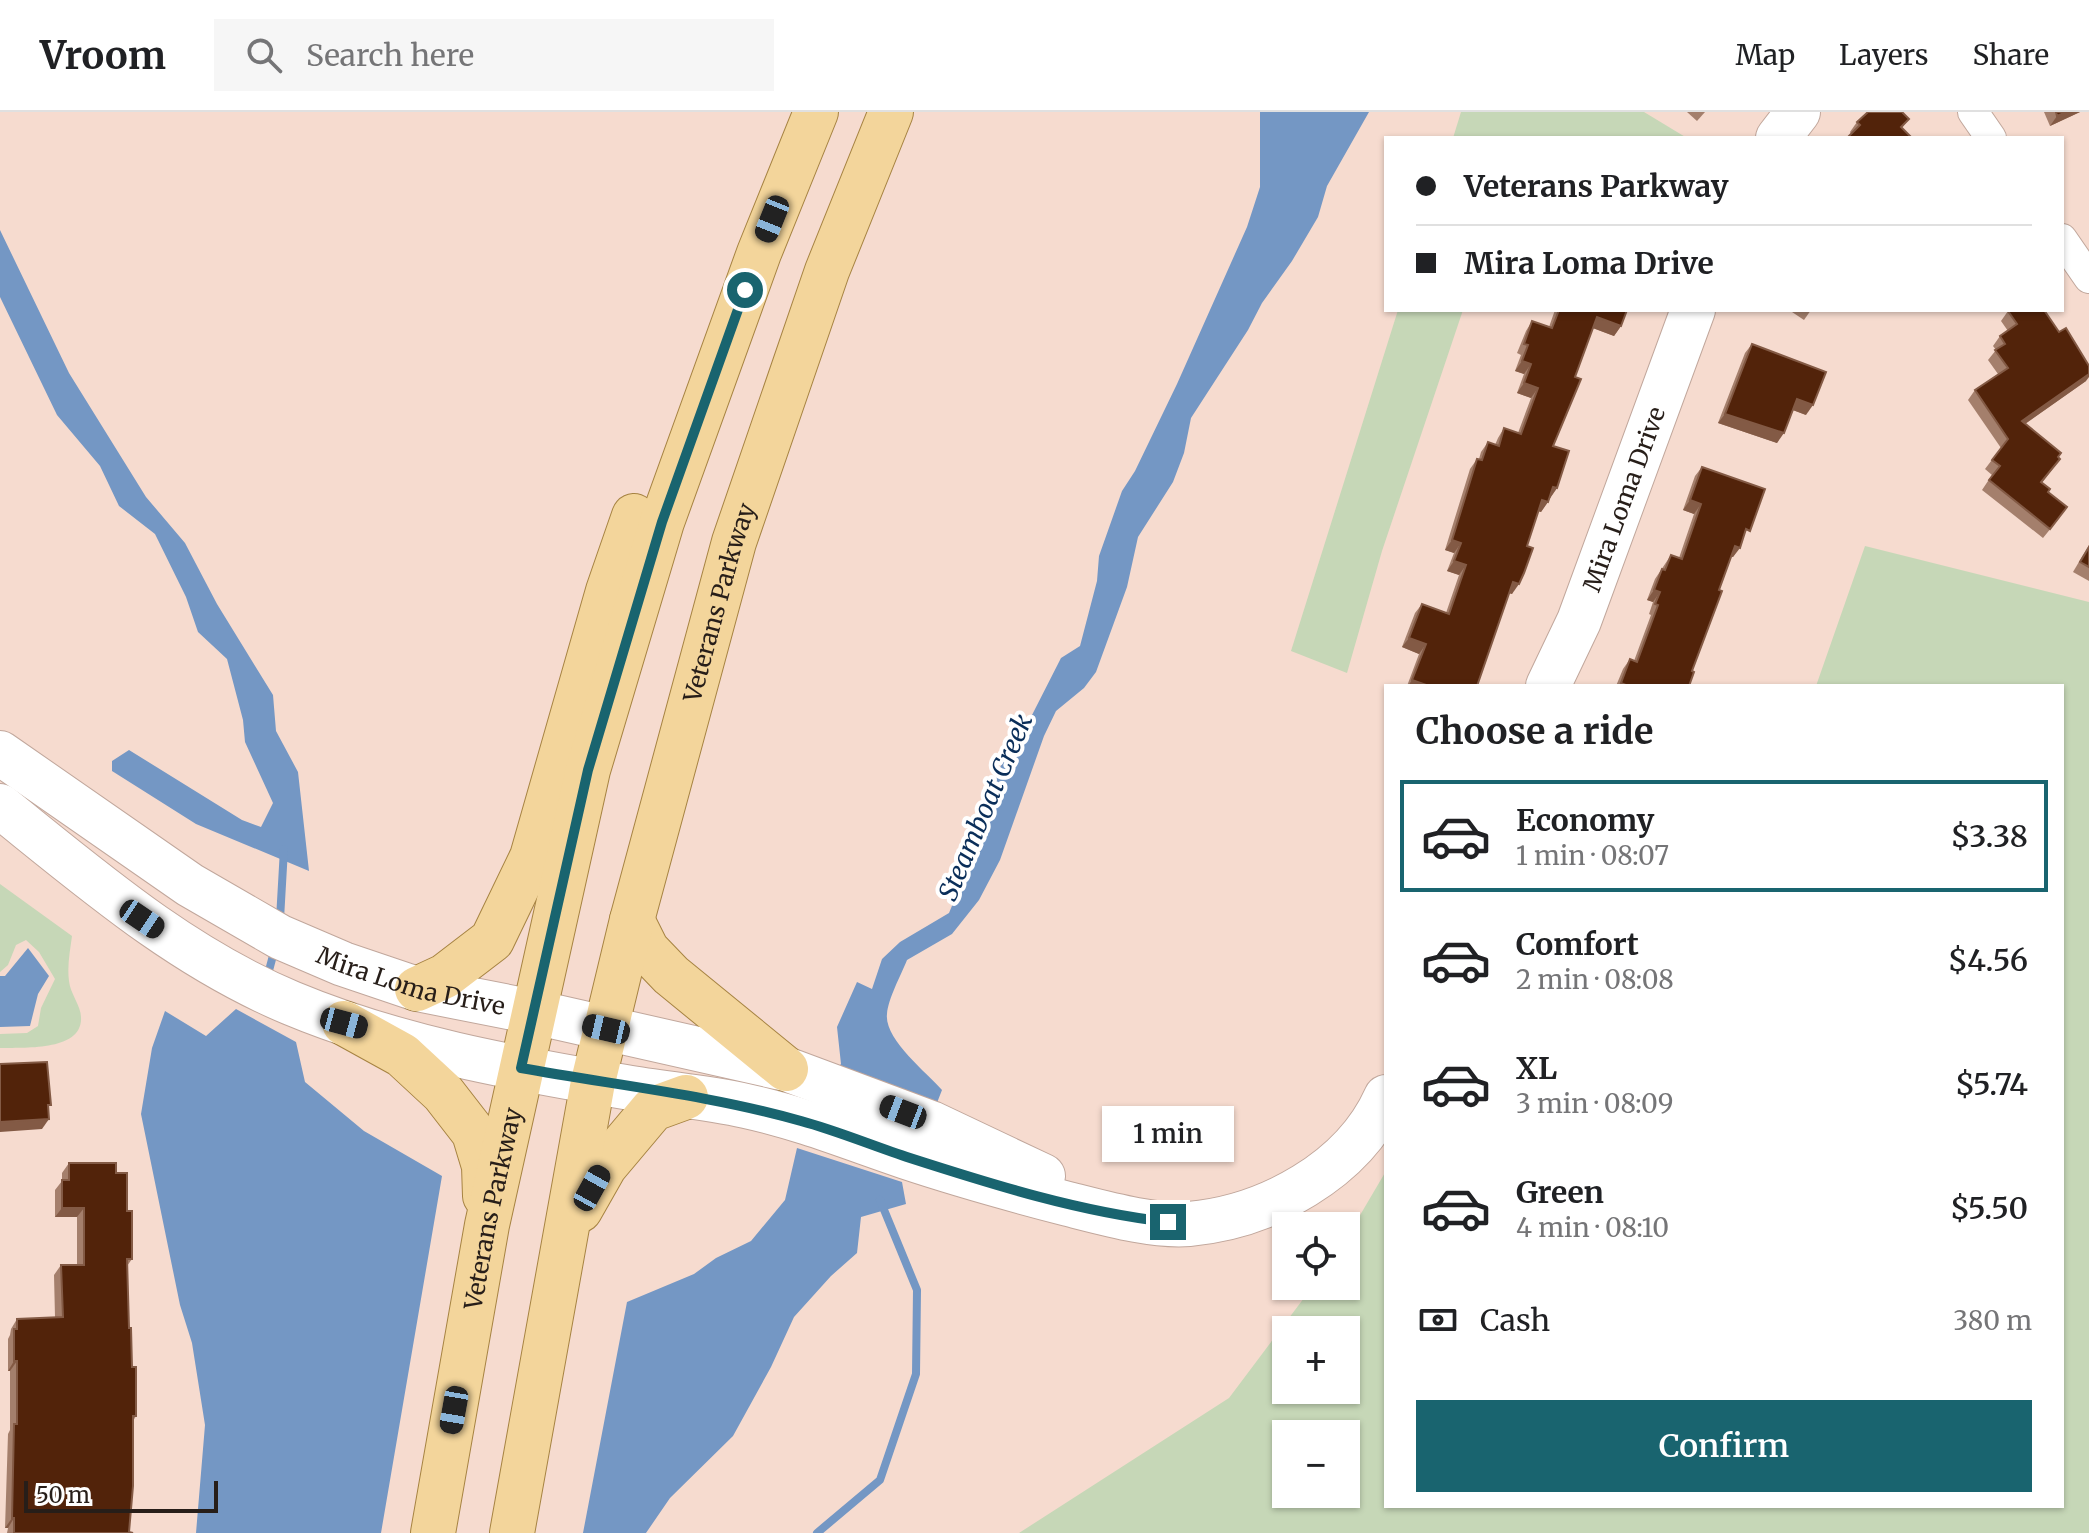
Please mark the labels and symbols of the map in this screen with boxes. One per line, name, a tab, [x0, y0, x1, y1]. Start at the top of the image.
car	[752, 192, 792, 246]
route start	[727, 272, 763, 308]
street label: Mira Loma Drive	[1576, 402, 1672, 596]
street label: Veterans Parkway	[676, 499, 762, 706]
water label: Steamboat Creek	[931, 709, 1039, 905]
car	[115, 896, 169, 942]
street label: Mira Loma Drive	[312, 939, 508, 1021]
car	[318, 1005, 370, 1041]
car	[580, 1012, 632, 1046]
car	[876, 1092, 930, 1132]
street label: Veterans Parkway	[457, 1104, 528, 1313]
callout: 1 min	[1102, 1106, 1234, 1162]
car	[570, 1161, 614, 1215]
route end	[1150, 1204, 1186, 1240]
car	[438, 1384, 470, 1436]
scale bar	[24, 1477, 218, 1513]

